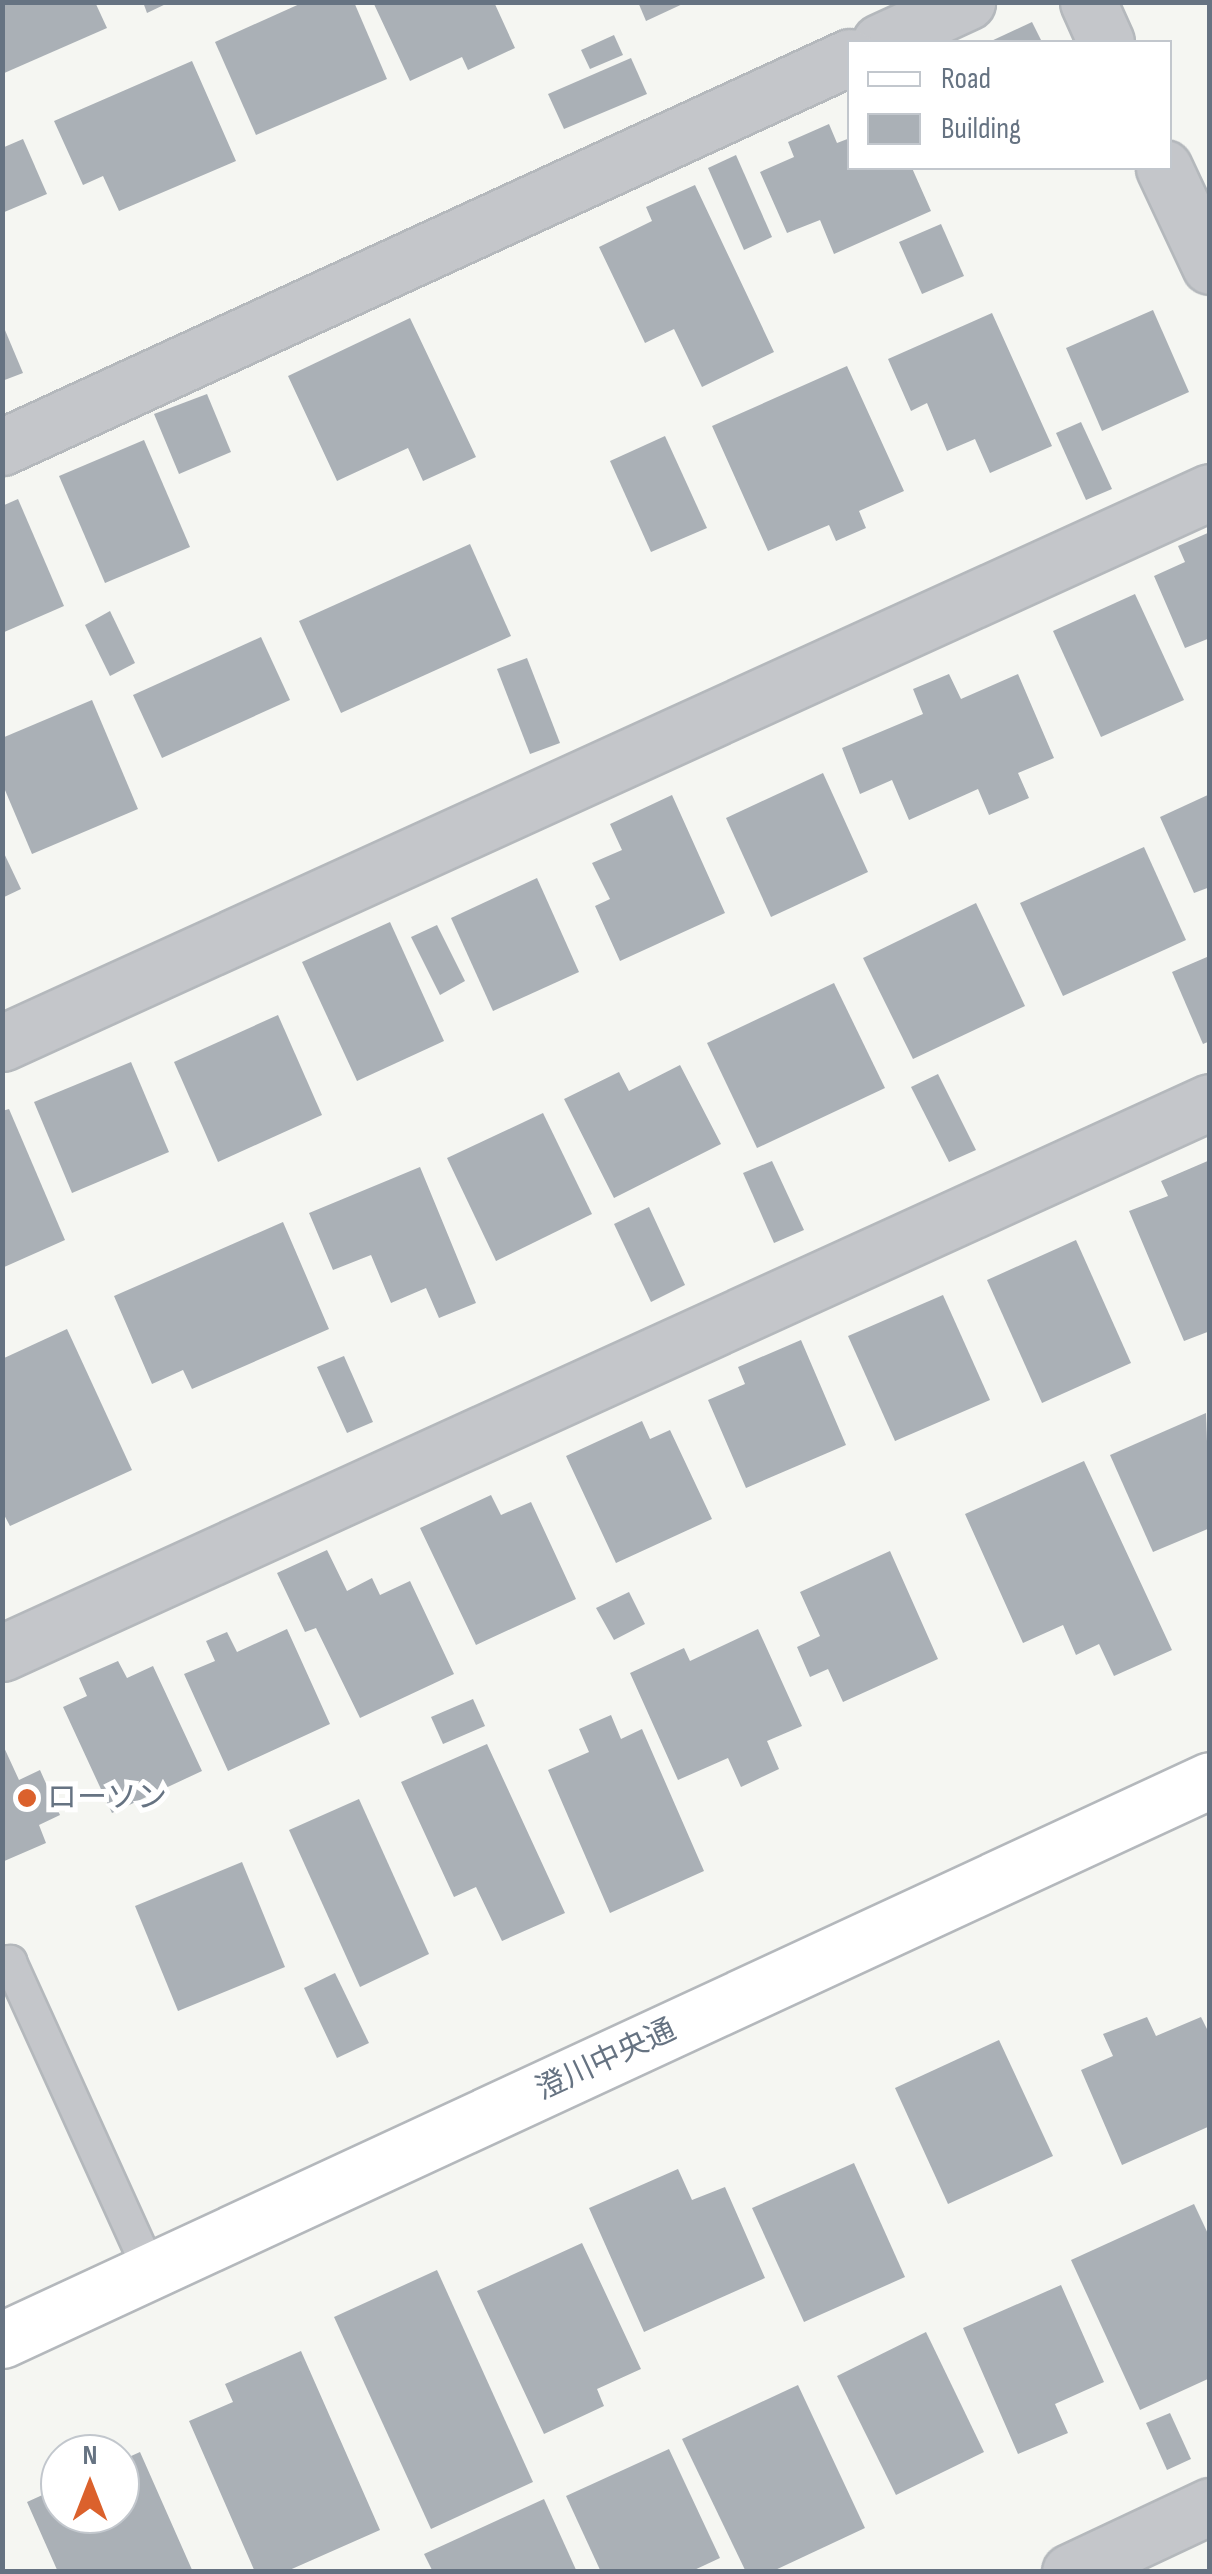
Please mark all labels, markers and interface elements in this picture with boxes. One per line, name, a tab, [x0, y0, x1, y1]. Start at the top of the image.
legend	[847, 40, 1172, 170]
text: Road	[941, 61, 991, 97]
text: Building	[941, 111, 1021, 147]
place label: ローソン	[47, 1780, 167, 1816]
marker: ローソン	[16, 1787, 38, 1809]
street label: 澄川中央通	[530, 2012, 682, 2108]
north arrow	[40, 2434, 140, 2534]
text: N	[83, 2439, 97, 2472]

